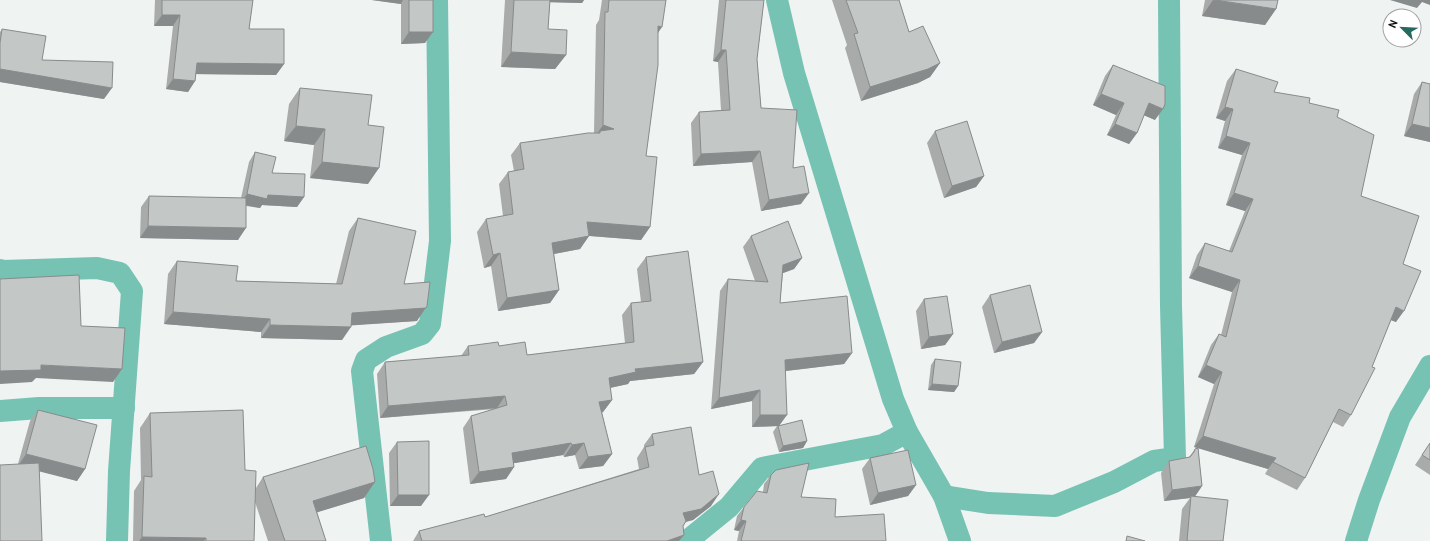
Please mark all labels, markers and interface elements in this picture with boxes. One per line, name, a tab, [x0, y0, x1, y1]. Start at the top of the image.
north arrow	[1382, 8, 1422, 48]
text: N	[1385, 18, 1401, 30]

